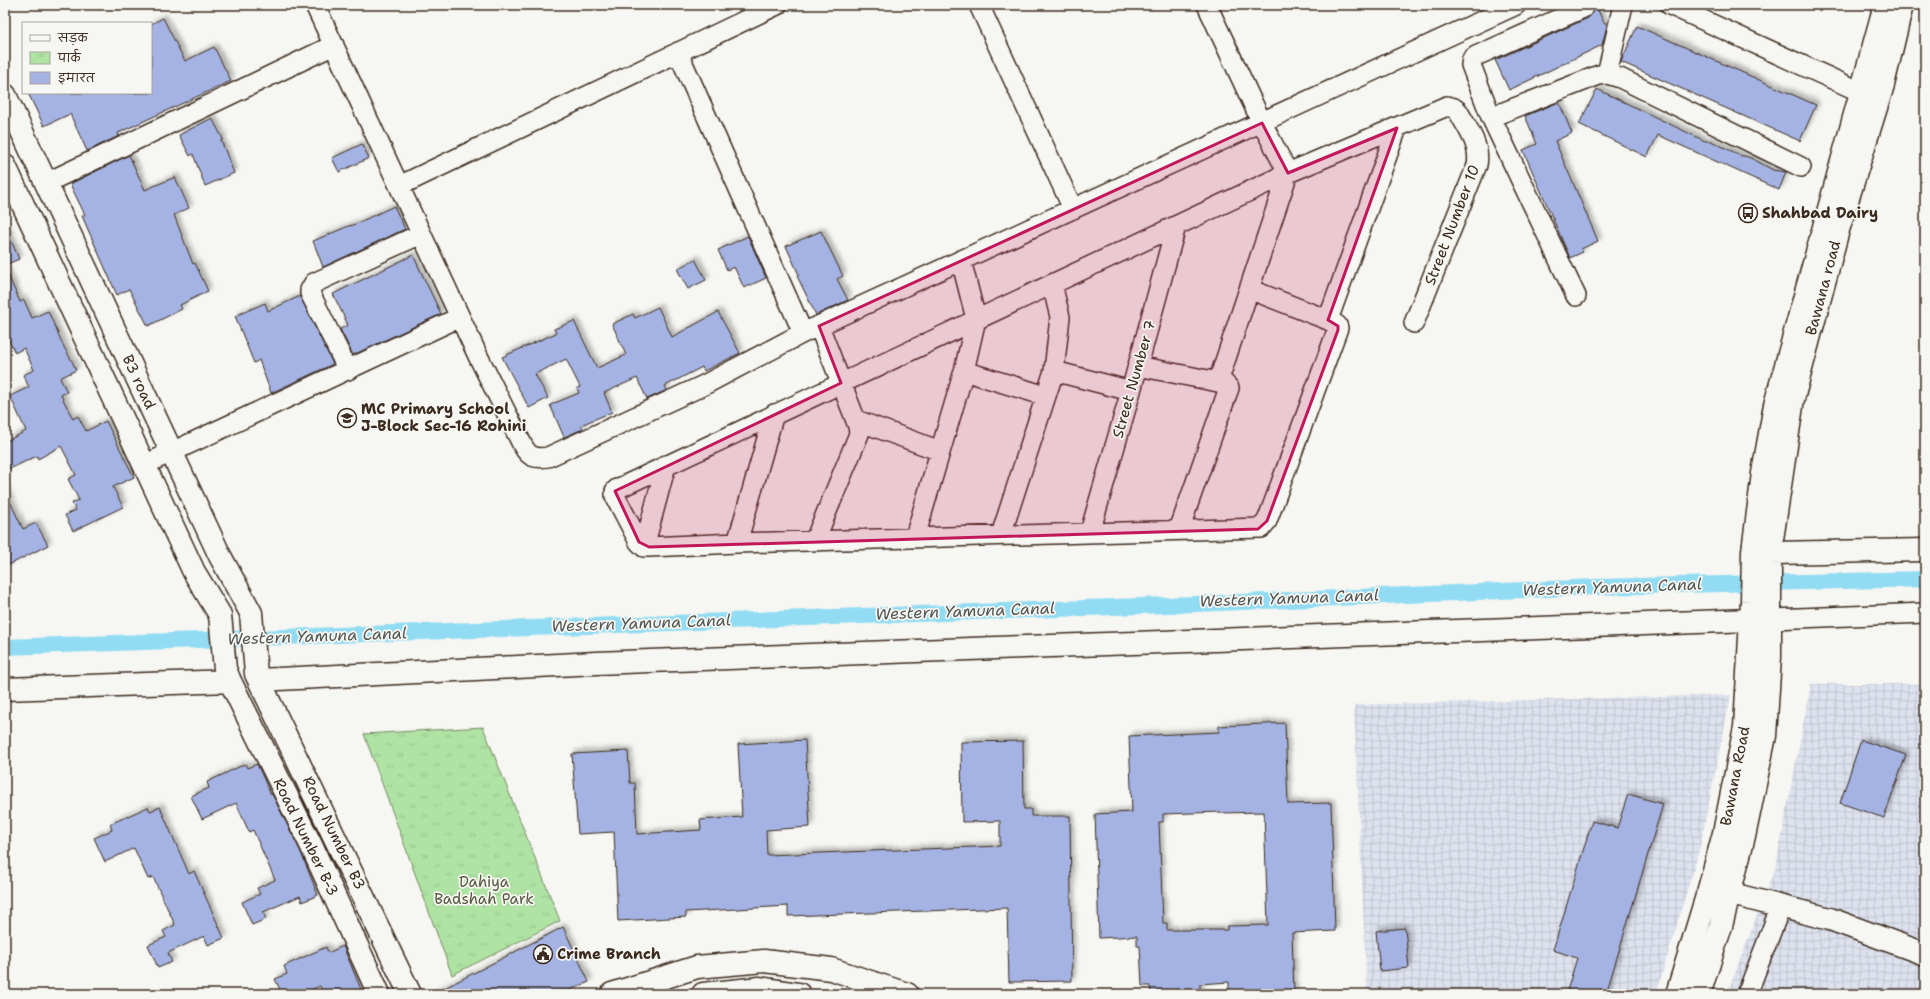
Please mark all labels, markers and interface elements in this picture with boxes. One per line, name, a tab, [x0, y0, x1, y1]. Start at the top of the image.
legend	[22, 22, 152, 94]
text: सड़क	[57, 30, 89, 46]
text: पार्क	[57, 48, 82, 66]
text: इमारत	[58, 70, 96, 86]
street label: Street Number 10	[1420, 162, 1484, 288]
bus stop icon: Shahbad Dairy	[1737, 202, 1759, 224]
place label: Shahbad Dairy	[1762, 203, 1878, 223]
street label: Bawana road	[1801, 238, 1845, 338]
street label: Street Number 7	[1108, 318, 1160, 440]
street label: B3 road	[118, 351, 161, 413]
place label: MC Primary School J-Block Sec-16 Rohini	[361, 399, 526, 436]
school or university icon: MC Primary School J-Block Sec-16 Rohini	[336, 407, 358, 429]
water label: Western Yamuna Canal	[1522, 573, 1702, 601]
water label: Western Yamuna Canal	[1199, 584, 1379, 612]
water label: Western Yamuna Canal	[875, 597, 1055, 625]
water label: Western Yamuna Canal	[551, 609, 731, 637]
water label: Western Yamuna Canal	[227, 622, 407, 650]
street label: Bawana Road	[1716, 724, 1755, 827]
street label: Road Number B3	[298, 773, 370, 893]
street label: Road Number B-3	[269, 775, 343, 899]
park label: Dahiya Badshah Park	[434, 872, 534, 909]
public building icon: Crime Branch	[532, 943, 554, 965]
place label: Crime Branch	[557, 944, 661, 964]

